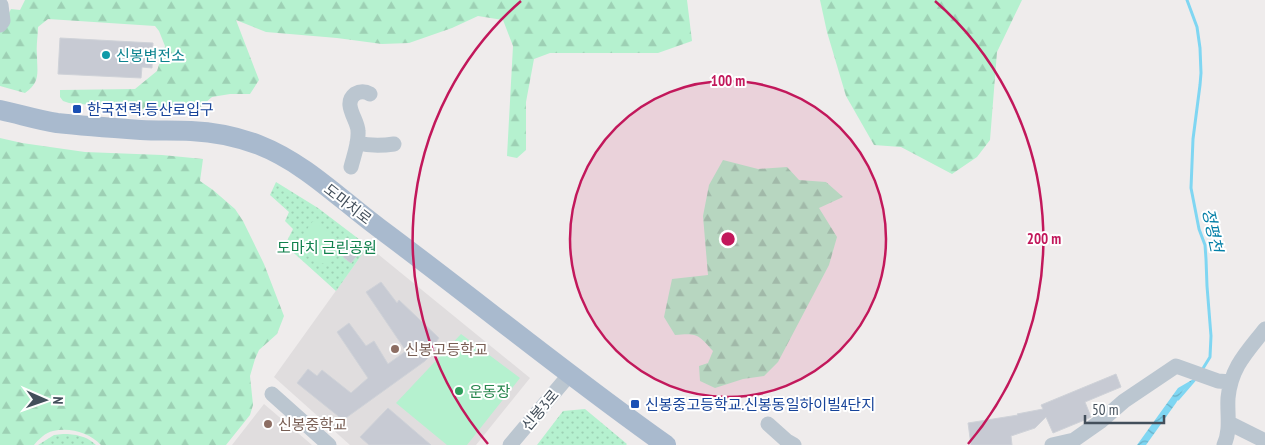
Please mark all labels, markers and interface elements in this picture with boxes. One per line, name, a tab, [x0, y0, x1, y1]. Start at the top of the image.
place label: 신봉변전소	[116, 46, 185, 65]
marker: 신봉변전소	[100, 49, 112, 61]
text: 100 m	[711, 71, 745, 90]
place label: 한국전력.등산로입구	[87, 100, 214, 119]
marker: 한국전력.등산로입구	[71, 103, 83, 115]
street label: 도마치로	[320, 180, 376, 228]
water label: 정평천	[1199, 206, 1228, 256]
text: 200 m	[1027, 229, 1061, 248]
centre of rings	[719, 230, 737, 248]
park label: 도마치 근린공원	[277, 238, 377, 257]
place label: 신봉고등학교	[405, 340, 488, 359]
marker: 신봉고등학교	[389, 343, 401, 355]
north arrow	[20, 375, 70, 425]
place label: 운동장	[469, 382, 511, 401]
marker: 운동장	[453, 385, 465, 397]
street label: 신봉3로	[517, 385, 563, 435]
scale bar	[1085, 392, 1164, 424]
place label: 신봉중고등학교.신봉동일하이빌4단지	[645, 395, 875, 414]
text: N	[49, 396, 67, 405]
marker: 신봉중고등학교.신봉동일하이빌4단지	[629, 398, 641, 410]
text: 50 m	[1092, 400, 1118, 419]
place label: 신봉중학교	[278, 415, 347, 434]
marker: 신봉중학교	[262, 418, 274, 430]

